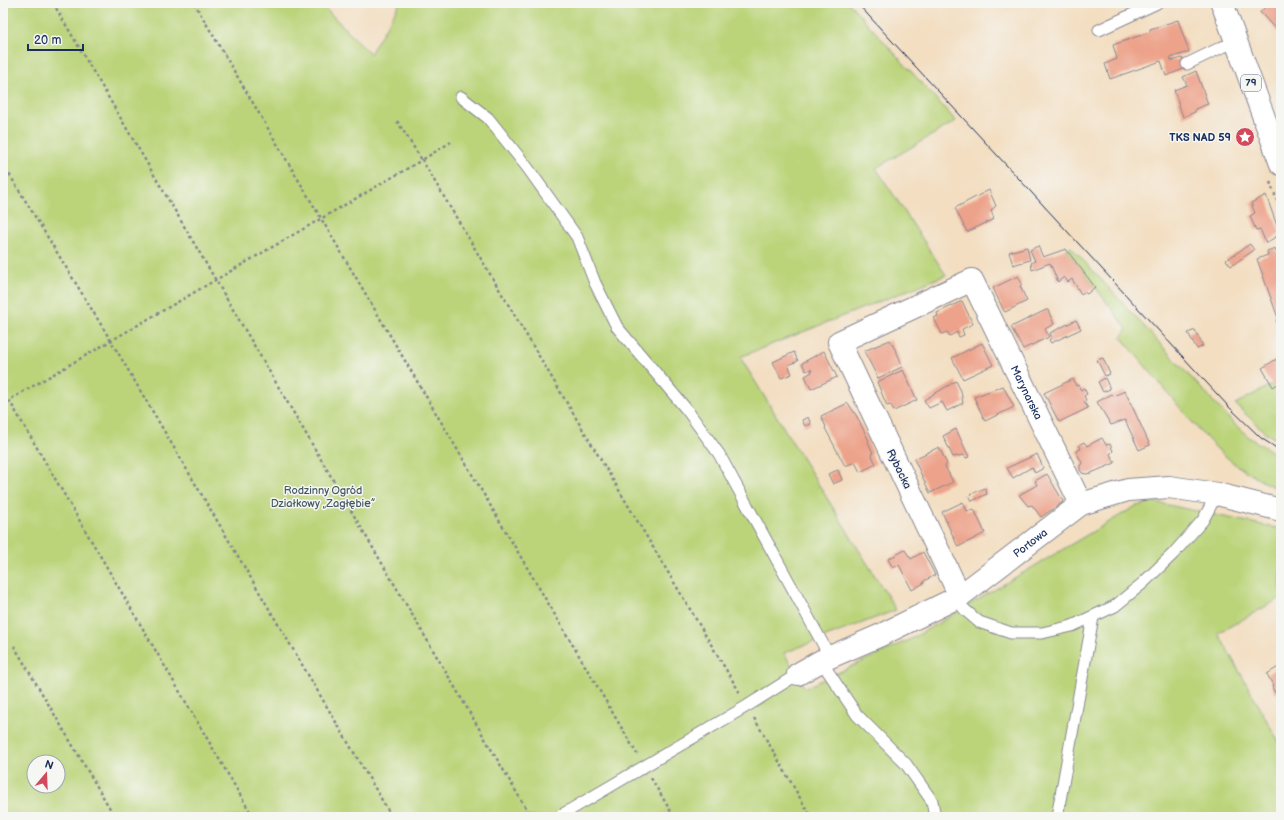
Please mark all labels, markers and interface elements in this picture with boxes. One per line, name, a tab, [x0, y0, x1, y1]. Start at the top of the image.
scale bar	[28, 26, 83, 52]
text: 20 m	[34, 33, 61, 48]
road number: 79	[1241, 75, 1261, 91]
place icon: TKS NAD 59	[1234, 126, 1256, 148]
place label: TKS NAD 59	[1169, 131, 1231, 144]
street label: Marynarska	[1008, 363, 1045, 421]
street label: Rybacka	[884, 447, 914, 491]
park label: Rodzinny Ogród Działkowy „Zagłębie”	[271, 484, 376, 510]
street label: Portowa	[1010, 526, 1050, 560]
north arrow	[26, 754, 66, 794]
text: N	[43, 758, 55, 773]

